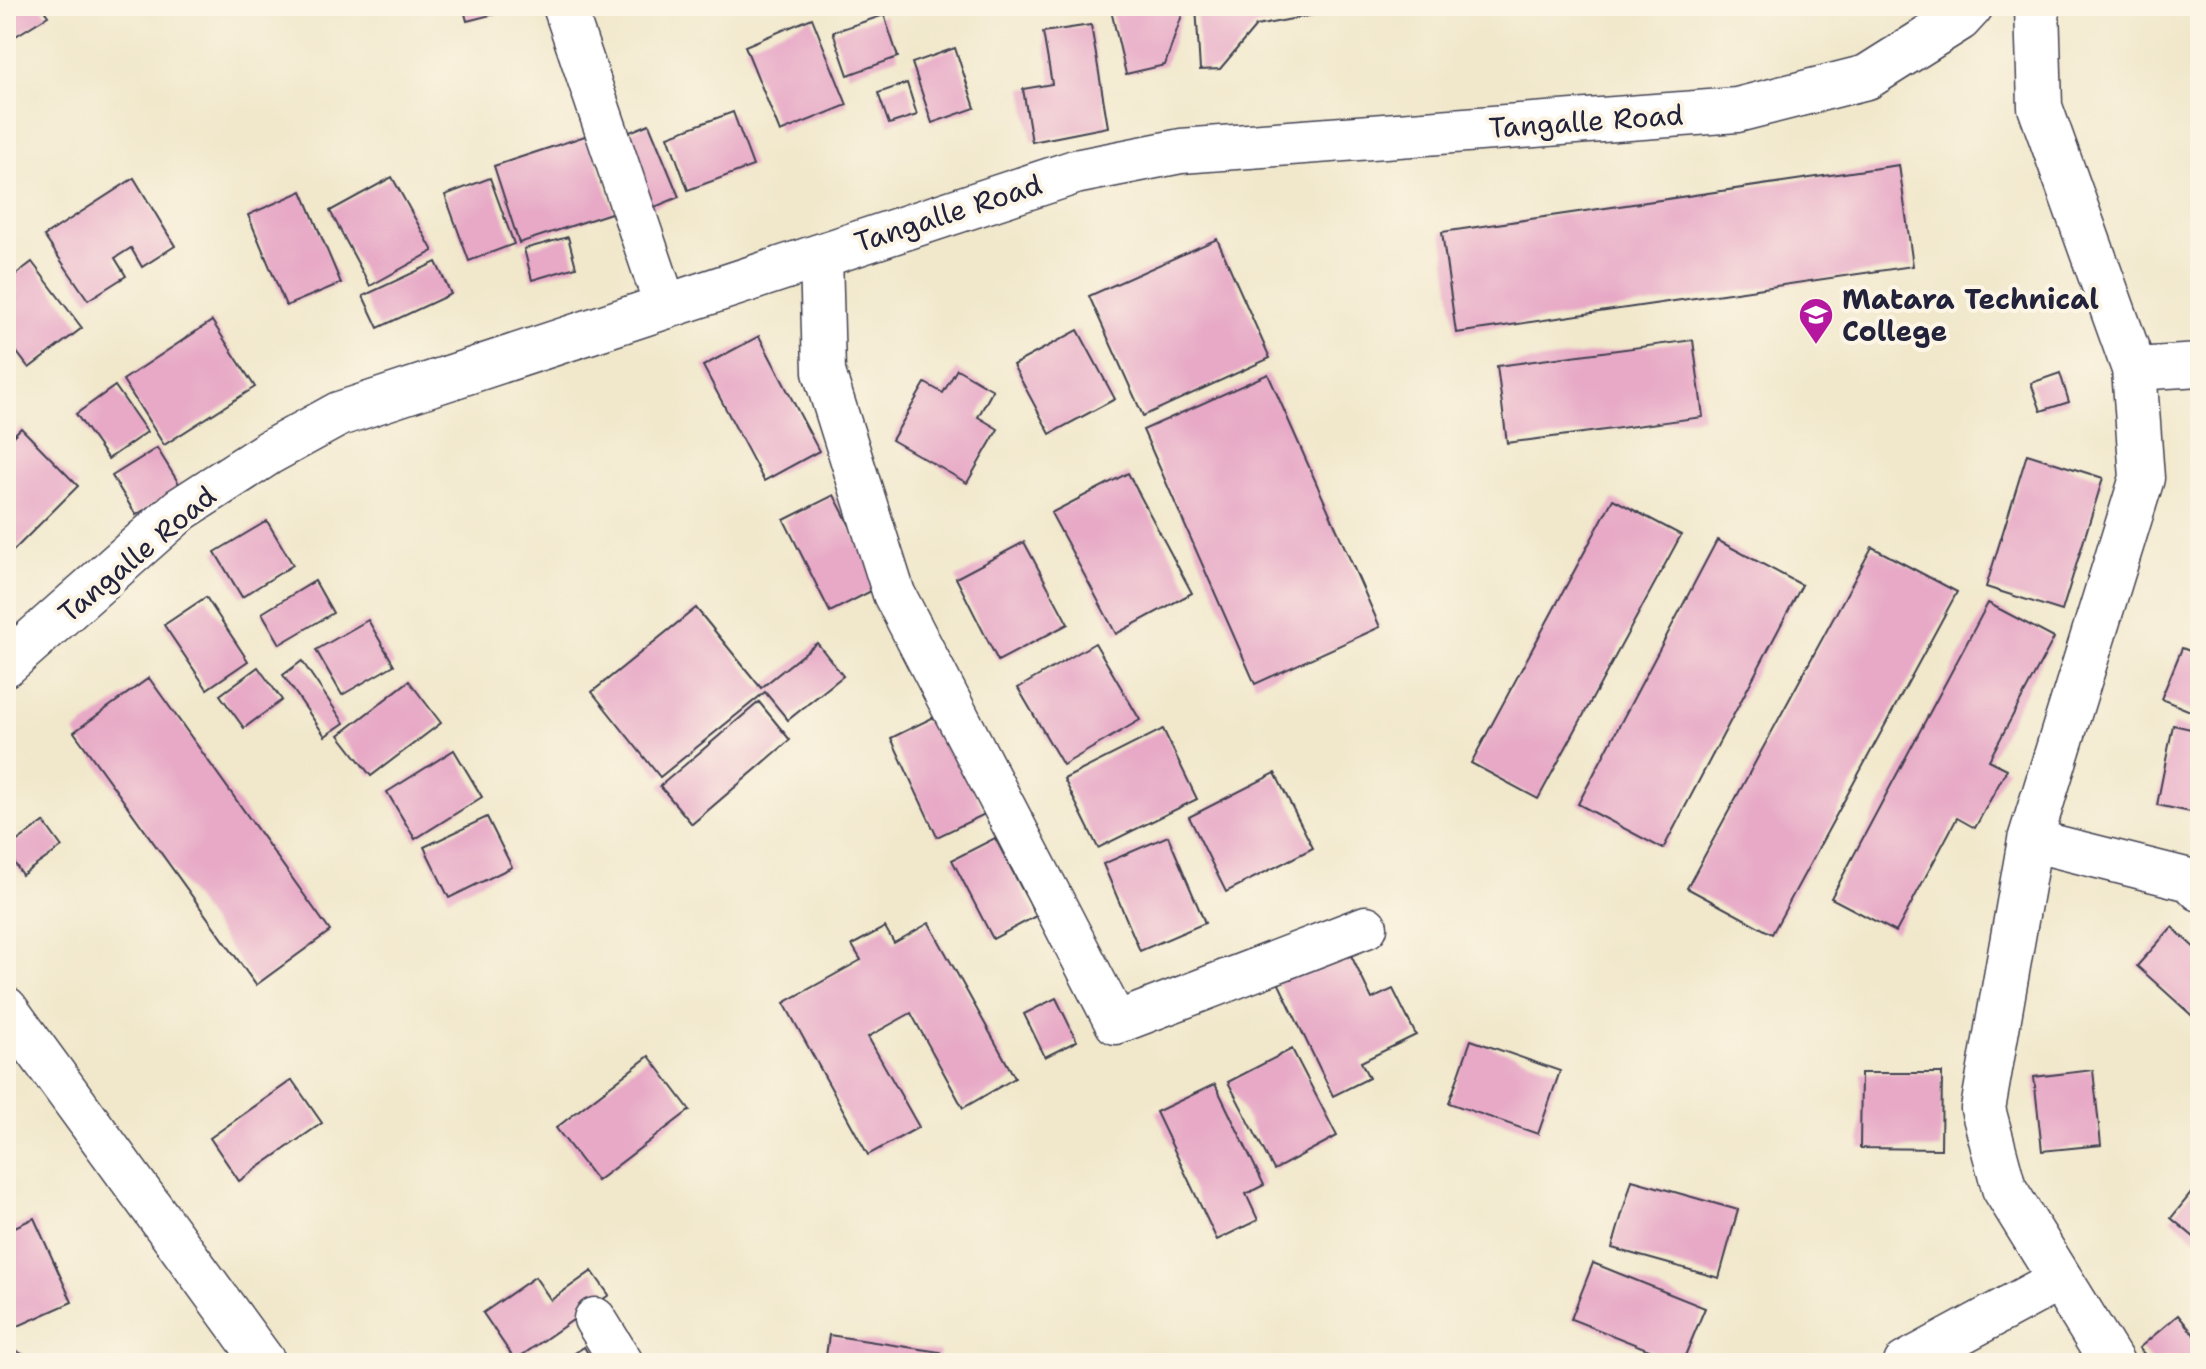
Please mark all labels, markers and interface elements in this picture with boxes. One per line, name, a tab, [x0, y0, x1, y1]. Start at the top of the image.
street label: Tangalle Road	[1487, 95, 1685, 147]
street label: Tangalle Road	[849, 165, 1047, 261]
place label: Matara Technical College	[1842, 280, 2099, 350]
school or university icon: Matara Technical College	[1797, 296, 1835, 346]
street label: Tangalle Road	[50, 477, 224, 631]

